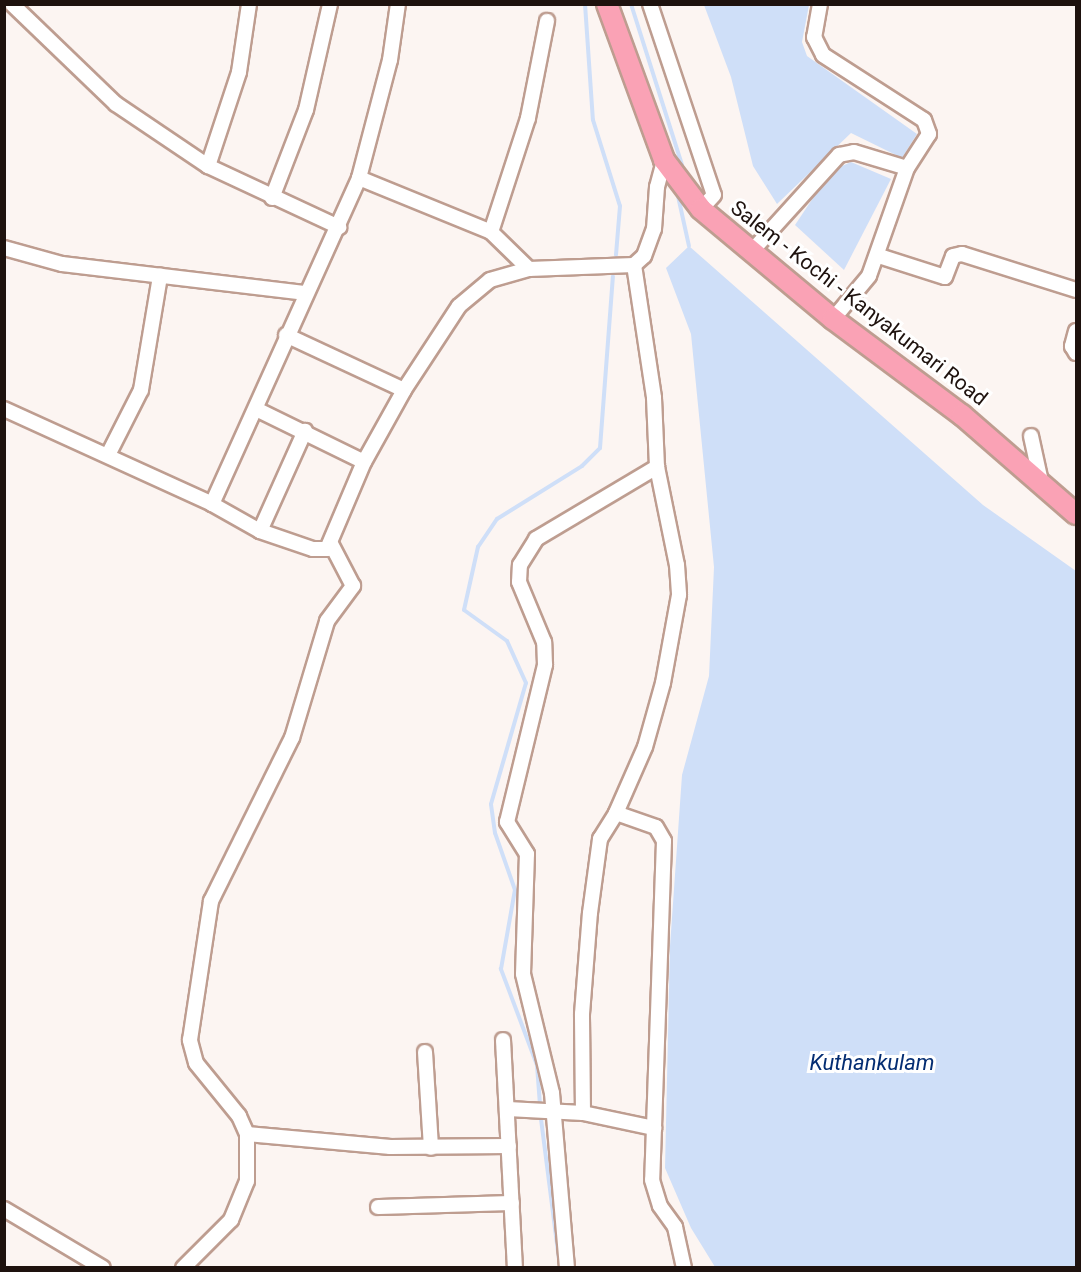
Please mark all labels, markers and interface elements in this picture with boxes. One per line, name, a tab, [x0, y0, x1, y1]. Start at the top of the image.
street label: Salem - Kochi - Kanyakumari Road	[726, 195, 992, 411]
water label: Kuthankulam	[809, 1050, 935, 1076]

